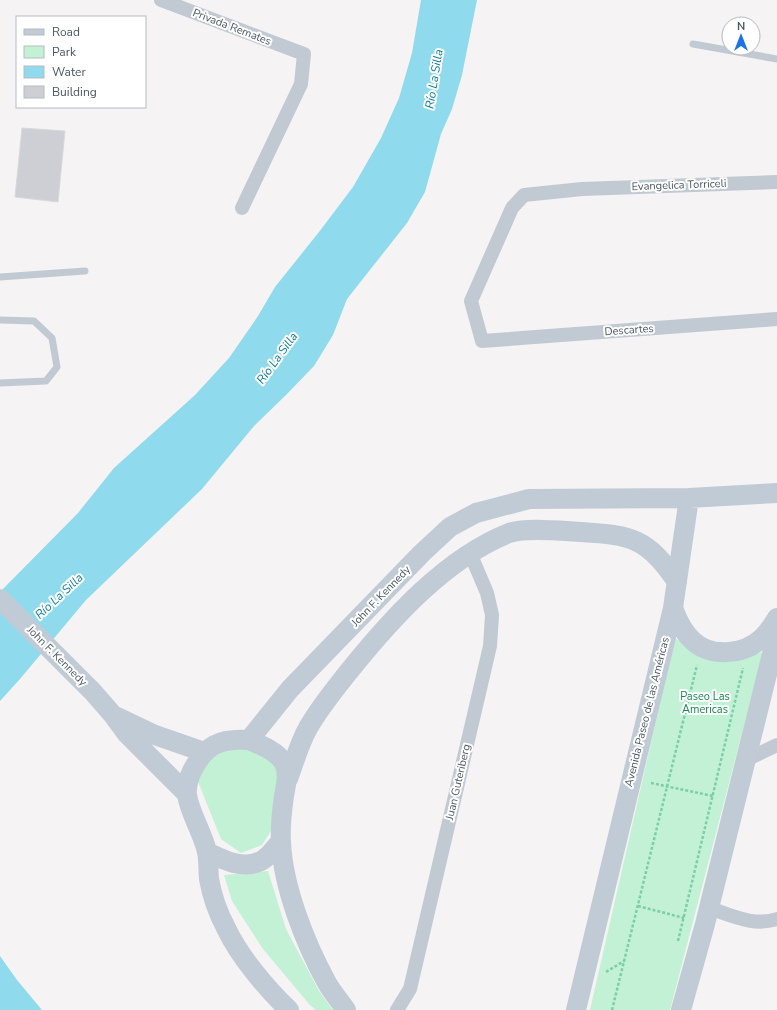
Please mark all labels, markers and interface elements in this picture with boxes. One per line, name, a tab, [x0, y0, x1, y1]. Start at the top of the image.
street label: Privada Remates	[191, 5, 273, 49]
legend	[16, 16, 146, 108]
north arrow	[721, 16, 761, 56]
text: N	[737, 19, 745, 34]
text: Road	[52, 24, 80, 40]
text: Park	[52, 44, 77, 60]
water label: Río La Silla	[421, 48, 447, 110]
text: Water	[52, 64, 86, 80]
text: Building	[52, 84, 97, 100]
street label: Evangelica Torriceli	[631, 176, 727, 194]
street label: Descartes	[604, 321, 654, 339]
water label: Río La Silla	[253, 329, 301, 387]
street label: John F. Kennedy	[347, 562, 414, 630]
water label: Río La Silla	[32, 570, 86, 622]
street label: John F. Kennedy	[23, 622, 91, 690]
street label: Avenida Paseo de las Américas	[621, 636, 673, 788]
park label: Paseo Las Americas	[680, 689, 730, 717]
street label: Juan Guteriberg	[442, 743, 474, 822]

